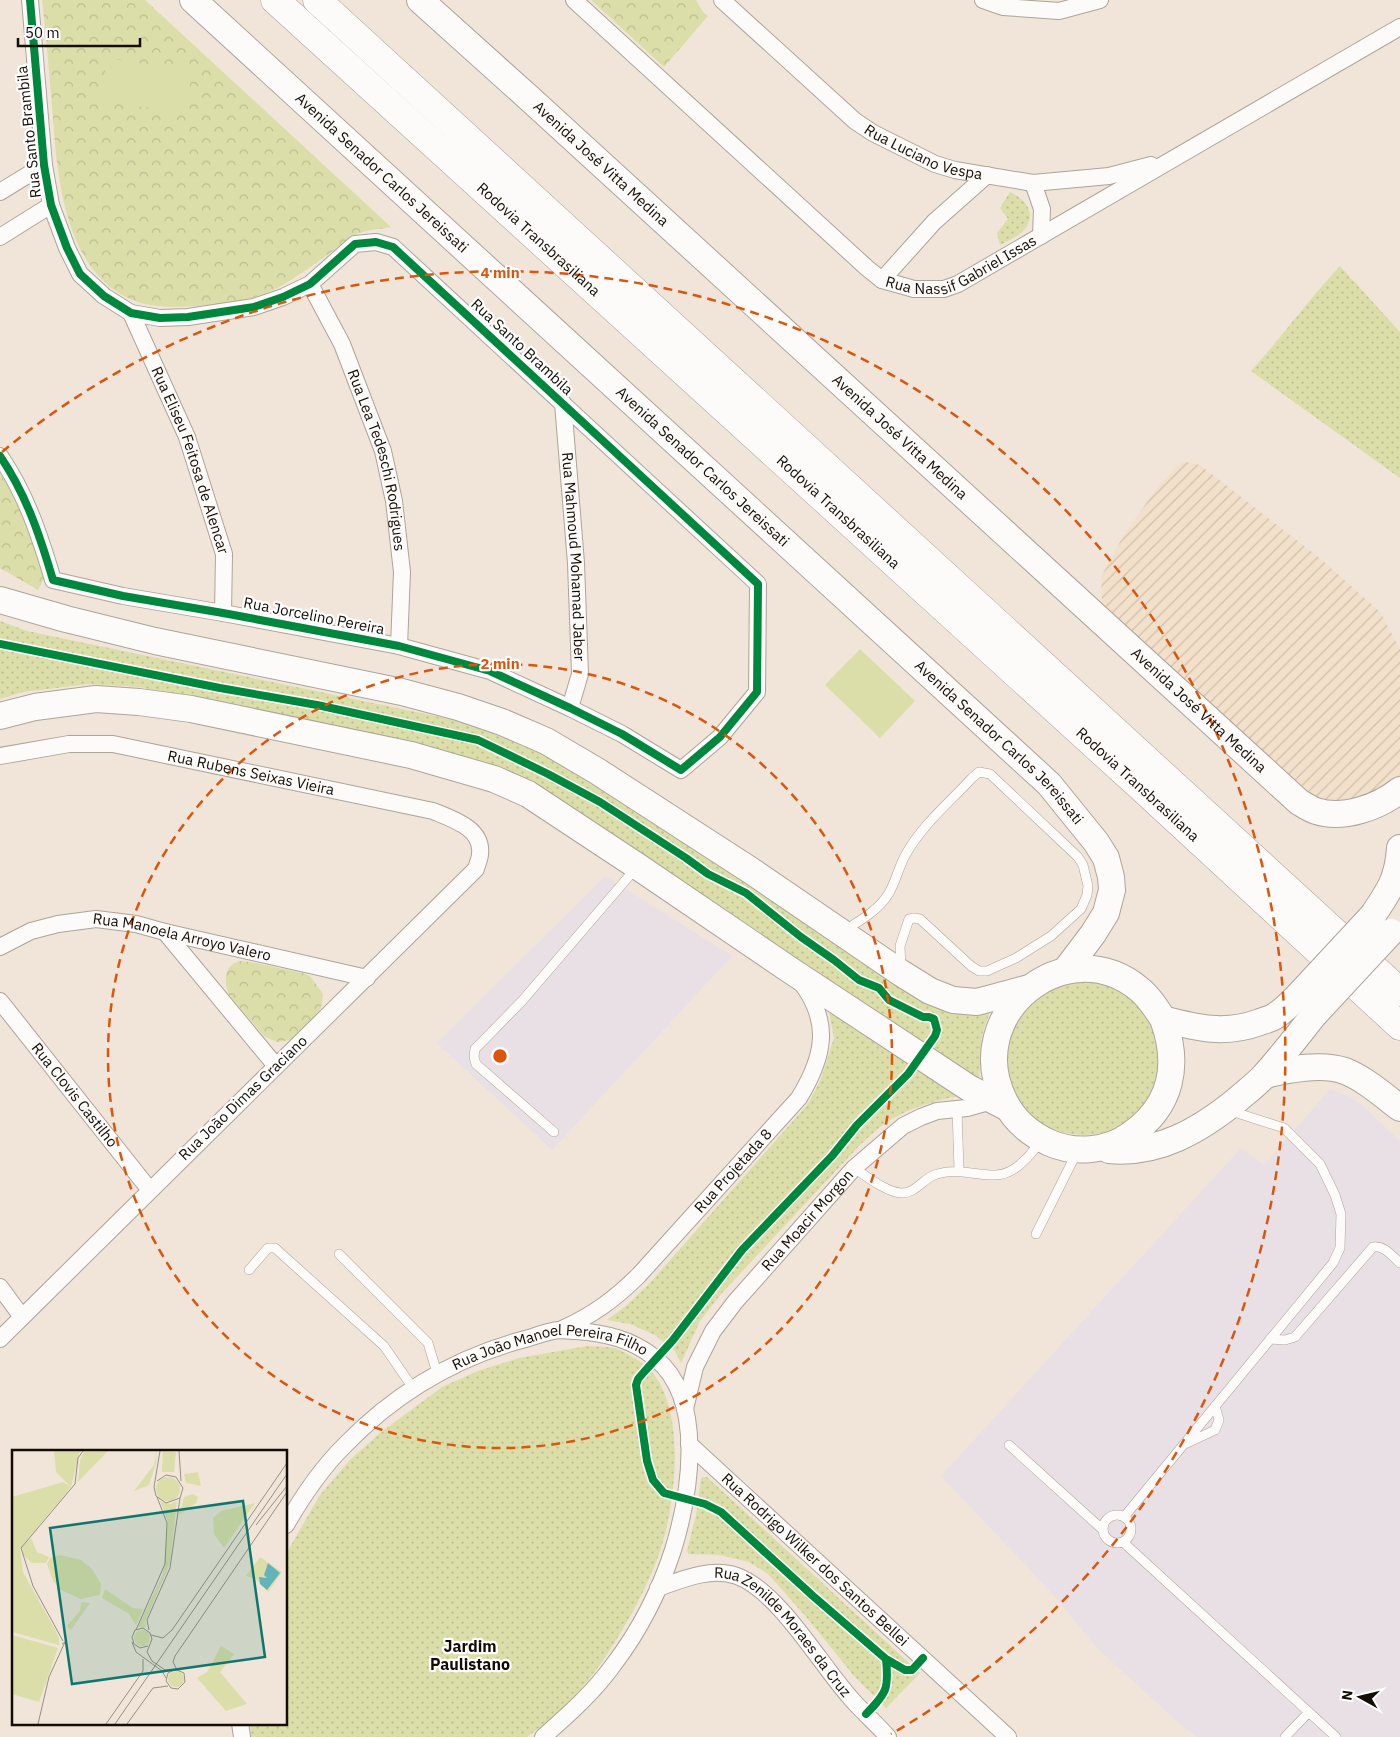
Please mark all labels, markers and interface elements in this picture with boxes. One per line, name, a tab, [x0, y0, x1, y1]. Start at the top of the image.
scale bar	[18, 15, 140, 47]
text: 50 m	[25, 23, 60, 42]
street label: Rua Santo Brambila	[12, 65, 45, 199]
street label: Avenida Senador Carlos Jereissati	[292, 88, 473, 257]
street label: Avenida José Vitta Medina	[530, 97, 673, 230]
street label: Rua Luciano Vespa	[861, 120, 984, 183]
street label: Rodovia Transbrasiliana	[473, 178, 604, 300]
street label: Rua Nassif Gabriel Issas	[883, 231, 1040, 299]
text: 4 min	[480, 263, 520, 282]
street label: Rua Santo Brambila	[467, 294, 577, 399]
street label: Rua Eliseu Feitosa de Alencar	[147, 363, 234, 557]
street label: Rua Lea Tedeschi Rodrigues	[344, 366, 410, 552]
street label: Avenida José Vitta Medina	[828, 370, 972, 503]
street label: Avenida Senador Carlos Jereissati	[612, 382, 793, 550]
street label: Rua Mahmoud Mohamad Jaber	[558, 451, 590, 662]
street label: Rodovia Transbrasiliana	[773, 451, 904, 573]
street label: Rua Jorcelino Pereira	[242, 593, 386, 638]
street label: Avenida José Vitta Medina	[1127, 643, 1271, 777]
text: 2 min	[480, 654, 520, 673]
street label: Avenida Senador Carlos Jereissati	[911, 656, 1088, 828]
street label: Rodovia Transbrasiliana	[1072, 723, 1204, 845]
street label: Rua Rubens Seixas Vieira	[166, 746, 336, 799]
street label: Rua Manoela Arroyo Valero	[92, 909, 273, 965]
street label: Rua João Dimas Graciano	[174, 1031, 311, 1164]
street label: Rua Clovis Castilho	[28, 1039, 122, 1151]
centre of rings	[491, 1047, 509, 1065]
street label: Rua Projetada 8	[690, 1124, 776, 1217]
street label: Rua Moacir Morgon	[757, 1165, 857, 1275]
street label: Rua João Manoel Pereira Filho	[449, 1320, 652, 1374]
inset map	[12, 1450, 288, 1724]
street label: Rua Rodrigo Wilker dos Santos Bellei	[718, 1469, 913, 1650]
street label: Rua Zenilde Moraes da Cruz	[714, 1563, 856, 1701]
district label: Jardim Paulistano	[430, 1636, 510, 1674]
north arrow	[1335, 1672, 1385, 1722]
text: N	[1338, 1689, 1357, 1701]

